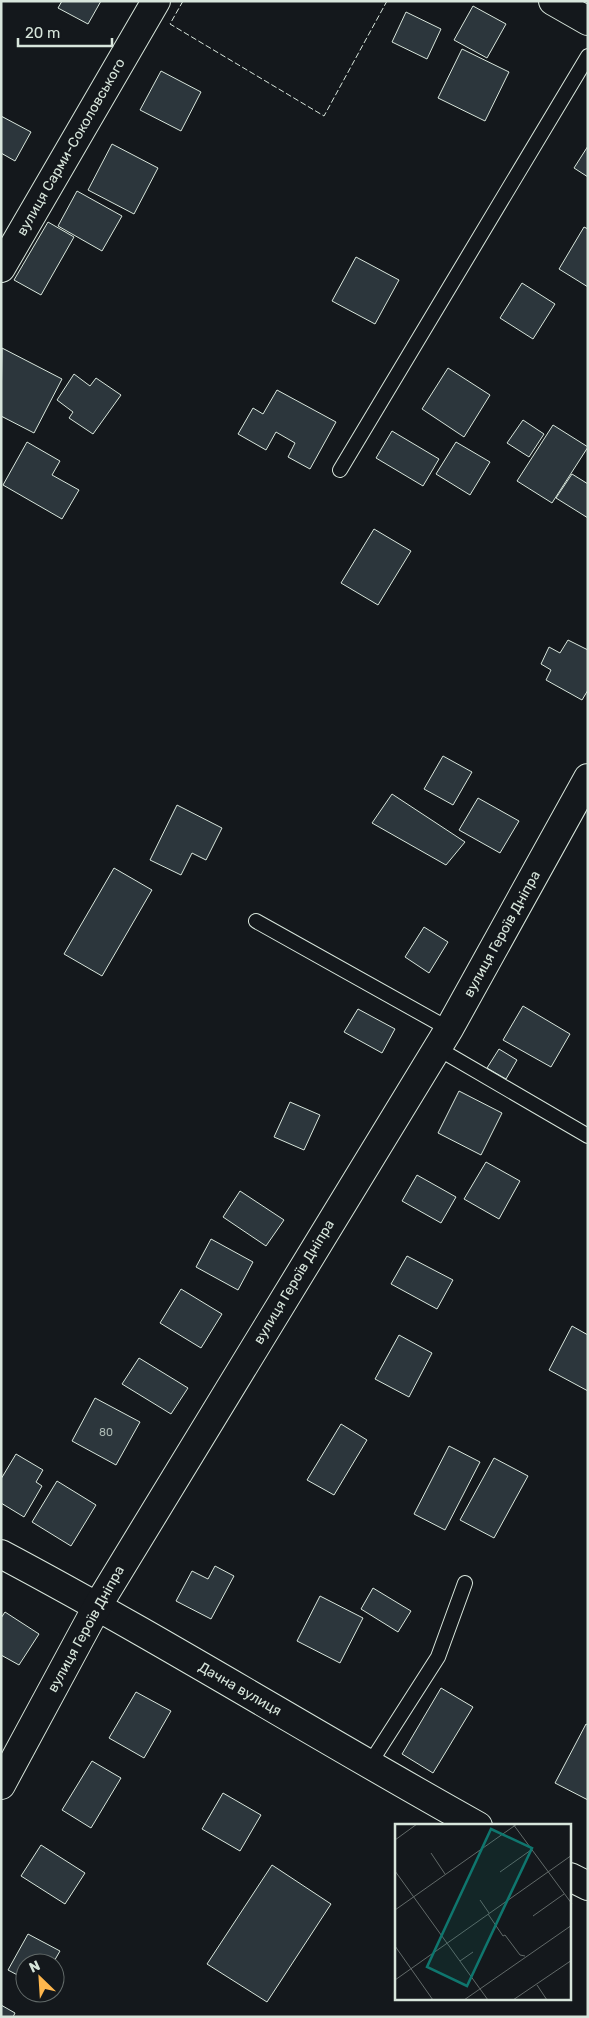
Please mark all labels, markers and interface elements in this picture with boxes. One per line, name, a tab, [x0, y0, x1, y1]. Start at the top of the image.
scale bar	[18, 15, 111, 47]
text: 20 m	[25, 24, 60, 42]
street label: вулиця Сарми-Соколовського	[13, 55, 129, 239]
street label: вулиця Героїв Дніпра	[460, 868, 544, 1000]
street label: вулиця Героїв Дніпра	[250, 1217, 338, 1347]
house number: 80	[99, 1426, 113, 1439]
street label: вулиця Героїв Дніпра	[44, 1563, 128, 1695]
street label: Дачна вулиця	[195, 1658, 285, 1720]
inset map	[395, 1824, 572, 2000]
north arrow	[15, 1953, 65, 2003]
text: N	[27, 1957, 43, 1977]

